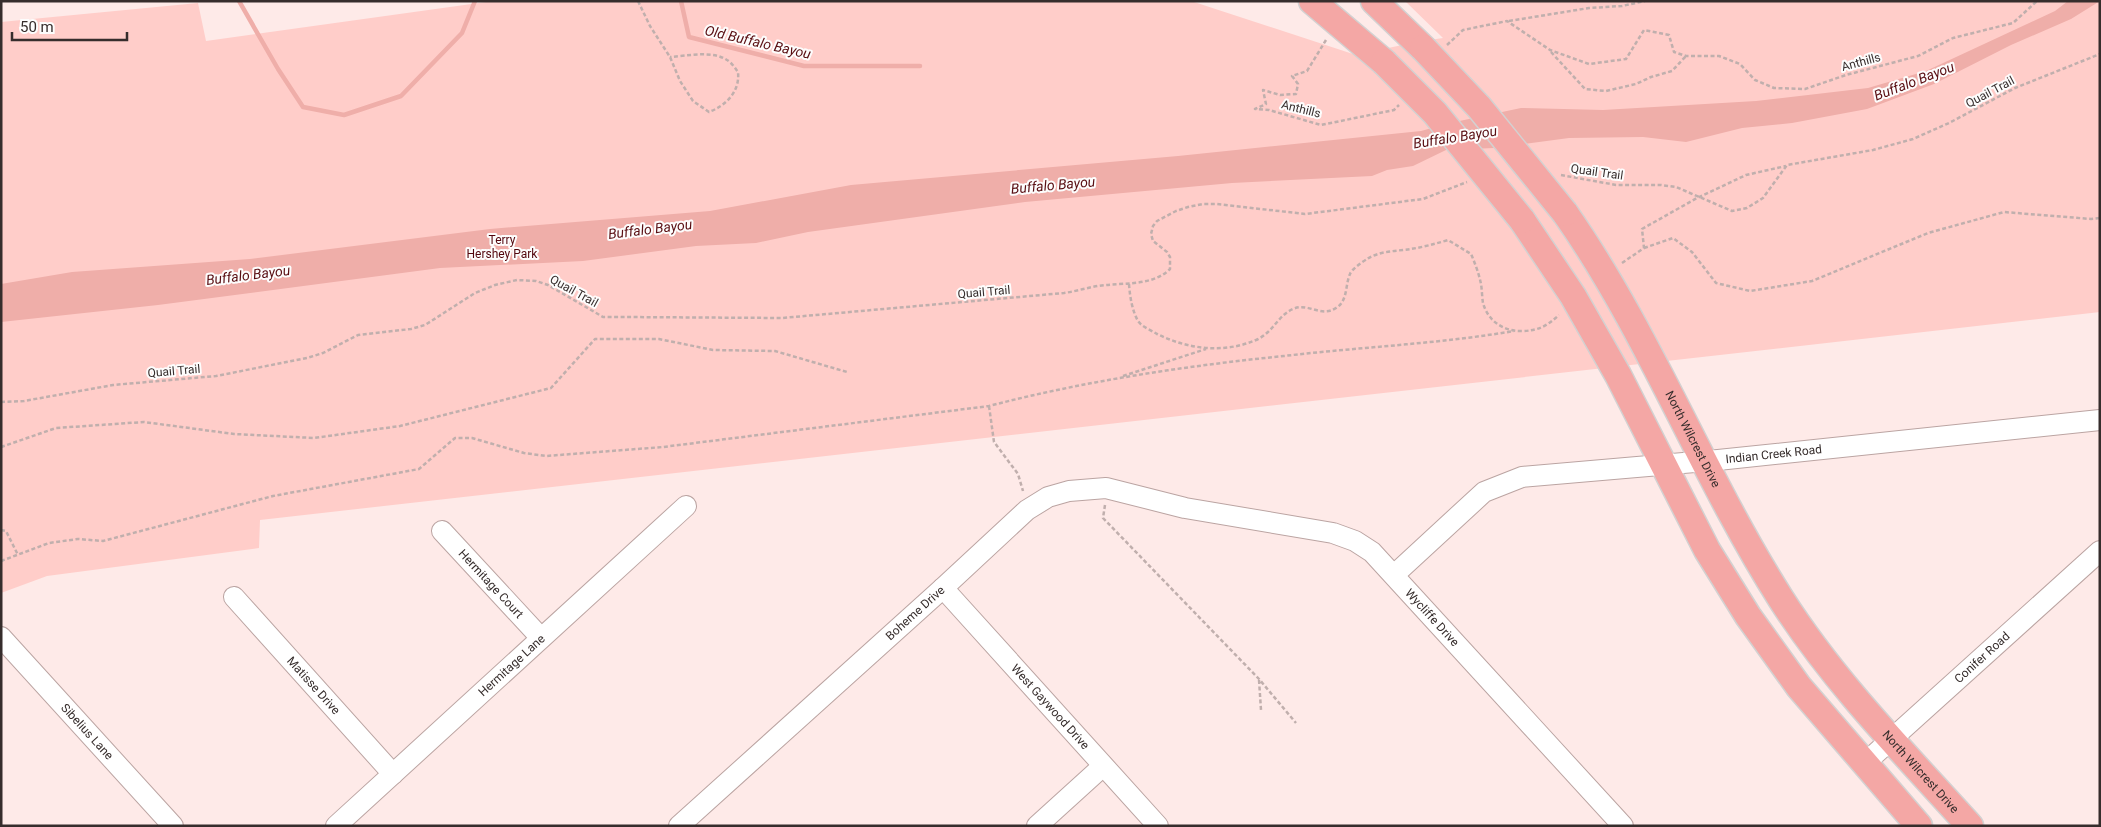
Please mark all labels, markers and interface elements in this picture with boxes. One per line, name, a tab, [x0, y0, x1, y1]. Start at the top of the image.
scale bar	[12, 10, 128, 42]
text: 50 m	[20, 18, 54, 36]
water label: Old Buffalo Bayou	[703, 22, 813, 62]
street label: Anthills	[1840, 50, 1882, 74]
water label: Buffalo Bayou	[1872, 58, 1957, 104]
street label: Quail Trail	[1963, 73, 2017, 111]
street label: Anthills	[1280, 97, 1322, 121]
water label: Buffalo Bayou	[1412, 122, 1499, 152]
street label: Quail Trail	[1570, 161, 1624, 183]
water label: Buffalo Bayou	[1010, 173, 1096, 197]
water label: Buffalo Bayou	[607, 216, 693, 242]
park label: Terry Hershey Park	[467, 233, 538, 261]
water label: Buffalo Bayou	[205, 262, 291, 288]
street label: Quail Trail	[547, 272, 601, 310]
street label: Quail Trail	[957, 283, 1011, 301]
street label: Quail Trail	[147, 362, 201, 380]
street label: North Wilcrest Drive	[1662, 389, 1723, 490]
street label: Indian Creek Road	[1725, 442, 1823, 466]
street label: Hermitage Court	[456, 547, 526, 621]
street label: Boheme Drive	[883, 583, 947, 643]
street label: Wycliffe Drive	[1402, 586, 1462, 649]
street label: Conifer Road	[1952, 629, 2012, 686]
street label: Hermitage Lane	[476, 632, 548, 699]
street label: Matisse Drive	[284, 654, 343, 717]
street label: West Gaywood Drive	[1008, 661, 1092, 752]
street label: Sibelius Lane	[58, 701, 116, 763]
street label: North Wilcrest Drive	[1880, 728, 1962, 816]

